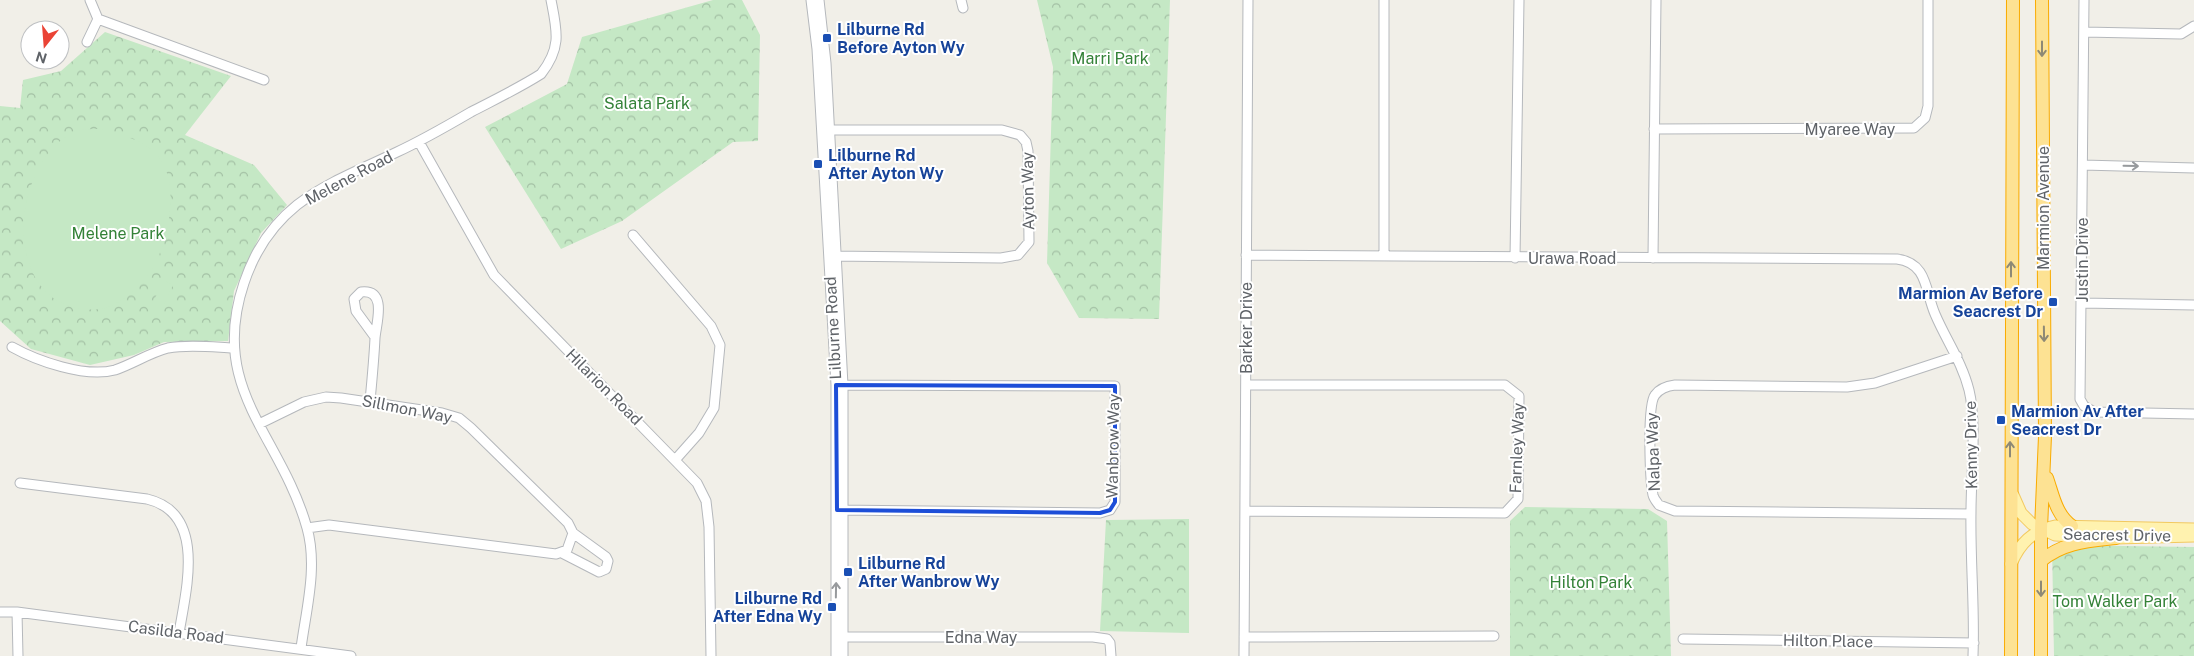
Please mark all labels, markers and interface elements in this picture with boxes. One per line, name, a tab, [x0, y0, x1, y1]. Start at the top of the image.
north arrow	[20, 20, 70, 70]
place label: Lilburne Rd Before Ayton Wy	[837, 20, 965, 57]
marker: Lilburne Rd Before Ayton Wy	[821, 32, 833, 44]
one-way arrow	[2037, 40, 2047, 56]
text: N	[34, 48, 49, 67]
park label: Marri Park	[1071, 49, 1149, 68]
park label: Salata Park	[604, 94, 690, 113]
street label: Myaree Way	[1805, 120, 1896, 139]
place label: Lilburne Rd After Ayton Wy	[828, 146, 944, 183]
street label: Marmion Avenue	[2034, 146, 2053, 270]
street label: Melene Road	[302, 147, 396, 209]
street label: Ayton Way	[1018, 151, 1038, 230]
marker: Lilburne Rd After Ayton Wy	[812, 158, 824, 170]
one-way arrow	[2122, 161, 2139, 171]
street label: Justin Drive	[2073, 217, 2092, 303]
park label: Melene Park	[72, 224, 164, 243]
street label: Urawa Road	[1528, 249, 1616, 268]
one-way arrow	[2006, 261, 2016, 277]
street label: Lilburne Road	[821, 276, 845, 380]
street label: Barker Drive	[1237, 282, 1256, 374]
place label: Marmion Av Before Seacrest Dr	[1898, 284, 2043, 321]
marker: Marmion Av Before Seacrest Dr	[2047, 296, 2059, 308]
one-way arrow	[2039, 325, 2049, 341]
street label: Hilarion Road	[562, 345, 646, 429]
street label: Sillmon Way	[360, 391, 454, 427]
street label: Wanbrow Way	[1103, 393, 1123, 499]
street label: Kenny Drive	[1961, 401, 1981, 489]
street label: Farnley Way	[1506, 402, 1528, 494]
place label: Marmion Av After Seacrest Dr	[2011, 402, 2144, 439]
street label: Nalpa Way	[1642, 412, 1664, 492]
marker: Marmion Av After Seacrest Dr	[1995, 414, 2007, 426]
one-way arrow	[2005, 441, 2015, 457]
street label: Seacrest Drive	[2063, 525, 2171, 545]
place label: Lilburne Rd After Wanbrow Wy	[858, 554, 1000, 591]
marker: Lilburne Rd After Wanbrow Wy	[842, 566, 854, 578]
park label: Hilton Park	[1550, 573, 1632, 592]
one-way arrow	[2036, 581, 2046, 597]
one-way arrow	[831, 582, 841, 598]
place label: Lilburne Rd After Edna Wy	[713, 589, 822, 626]
park label: Tom Walker Park	[2053, 592, 2177, 611]
marker: Lilburne Rd After Edna Wy	[826, 601, 838, 613]
street label: Casilda Road	[127, 617, 225, 647]
street label: Edna Way	[945, 628, 1018, 647]
street label: Hilton Place	[1783, 631, 1873, 651]

